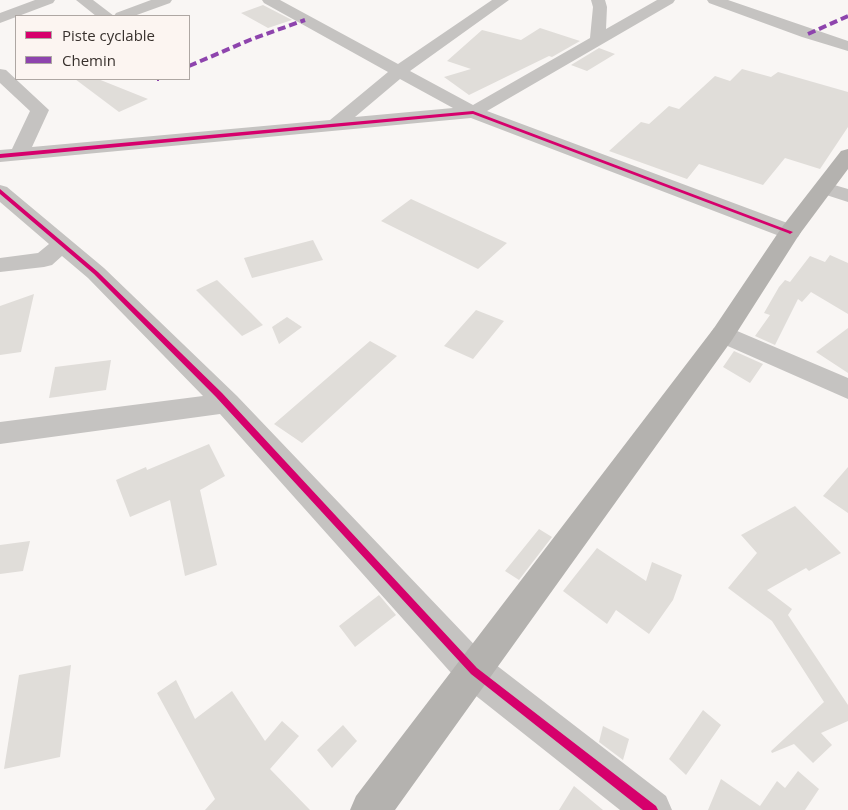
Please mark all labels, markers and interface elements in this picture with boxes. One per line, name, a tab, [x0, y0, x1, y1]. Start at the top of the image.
legend	[15, 15, 190, 80]
text: Piste cyclable	[62, 25, 155, 45]
text: Chemin	[62, 50, 116, 70]

